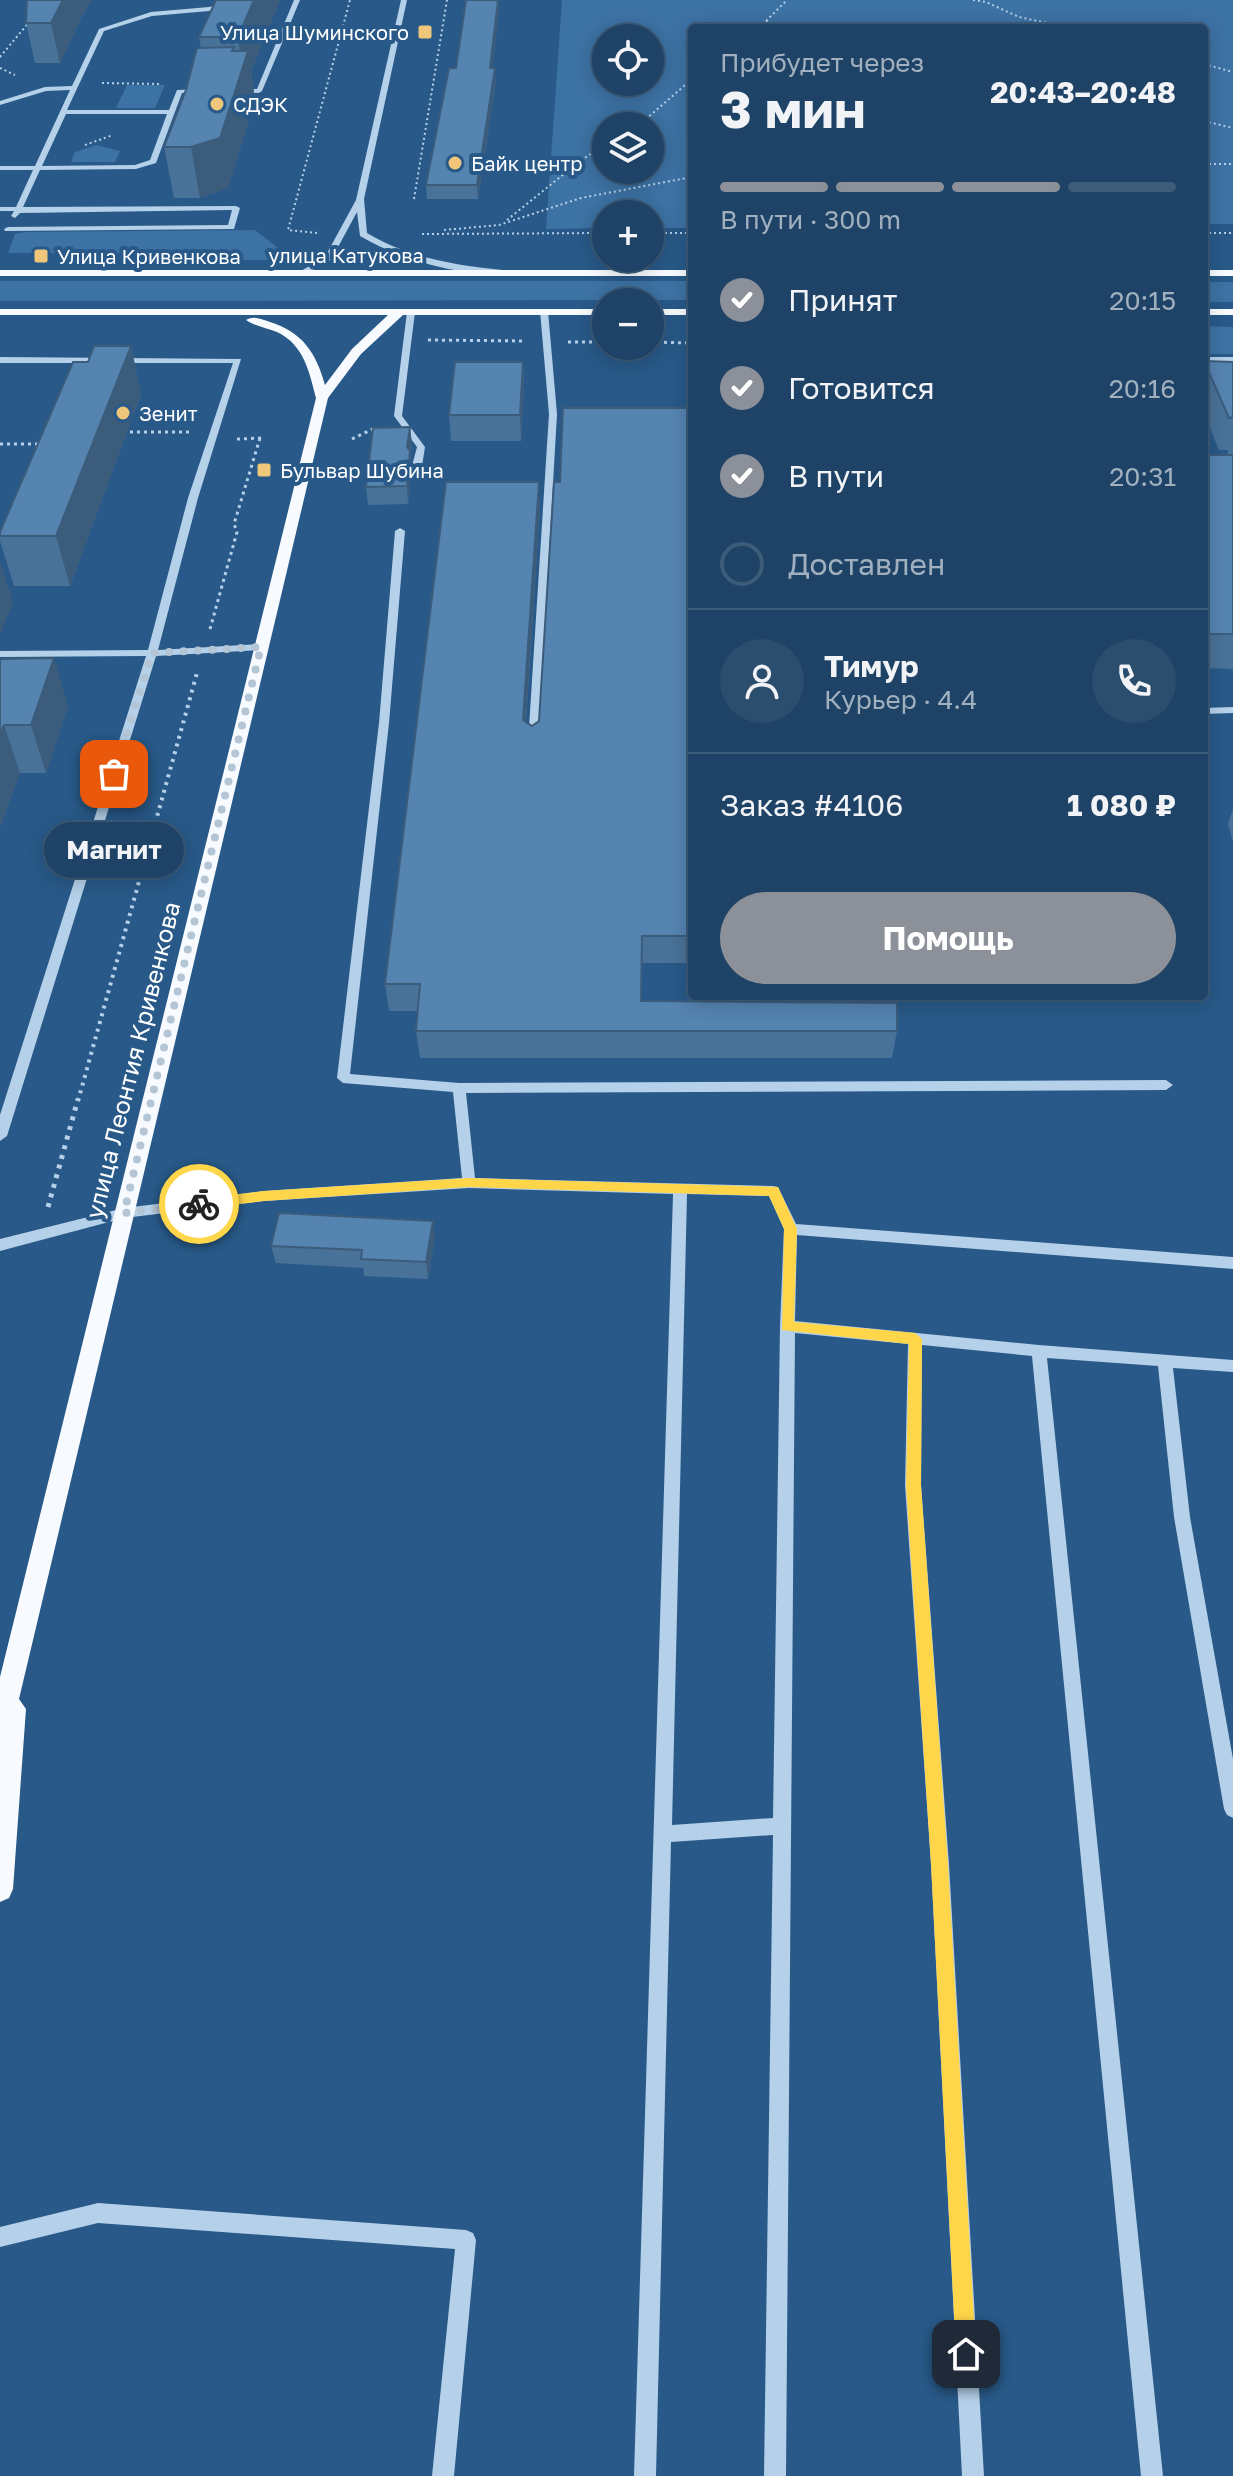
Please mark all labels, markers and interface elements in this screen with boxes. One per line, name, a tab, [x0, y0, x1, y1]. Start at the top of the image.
place label: Улица Шуминского	[220, 20, 409, 44]
marker: Улица Шуминского	[416, 23, 434, 41]
map controls	[592, 24, 664, 360]
button: locate	[592, 24, 664, 96]
text: Прибудет через	[720, 47, 924, 78]
text: 20:43–20:48	[990, 74, 1176, 110]
text: 3 мин	[720, 77, 866, 139]
place label: СДЭК	[233, 92, 288, 116]
marker: СДЭК	[208, 95, 226, 113]
button: layers	[592, 112, 664, 184]
place label: Байк центр	[471, 151, 583, 175]
marker: Байк центр	[446, 154, 464, 172]
button: +	[592, 200, 664, 272]
text: В пути · 300 m	[720, 204, 901, 235]
street label: улица Катукова	[268, 243, 424, 267]
place label: Улица Кривенкова	[57, 244, 241, 268]
marker: Улица Кривенкова	[32, 247, 50, 265]
icon: check	[720, 278, 764, 322]
text: Принят	[788, 282, 897, 318]
text: 20:15	[1109, 285, 1176, 316]
button: −	[592, 288, 664, 360]
icon: check	[720, 366, 764, 410]
text: Готовится	[788, 370, 935, 406]
text: 20:16	[1109, 373, 1176, 404]
place label: Зенит	[139, 401, 198, 425]
marker: Зенит	[114, 404, 132, 422]
icon: check	[720, 454, 764, 498]
place label: Бульвар Шубина	[280, 458, 444, 482]
text: В пути	[788, 458, 884, 494]
marker: Бульвар Шубина	[255, 461, 273, 479]
text: 20:31	[1109, 461, 1176, 492]
text: Доставлен	[788, 546, 945, 582]
button: person	[720, 639, 804, 723]
button: phone	[1092, 639, 1176, 723]
text: Тимур	[824, 648, 919, 684]
text: Курьер · 4.4	[824, 684, 977, 715]
pin	[80, 740, 148, 808]
icon: bag	[92, 752, 136, 796]
text: Заказ #4106	[720, 787, 903, 823]
text: 1 080 ₽	[1067, 787, 1176, 823]
callout: Магнит	[44, 822, 184, 878]
text: Магнит	[66, 834, 162, 865]
button: Помощь	[720, 892, 1176, 984]
street label: улица Леонтия Кривенкова	[79, 898, 185, 1222]
courier	[159, 1164, 239, 1244]
icon: bike	[177, 1182, 221, 1226]
pin	[932, 2320, 1000, 2388]
icon: home	[944, 2332, 988, 2376]

